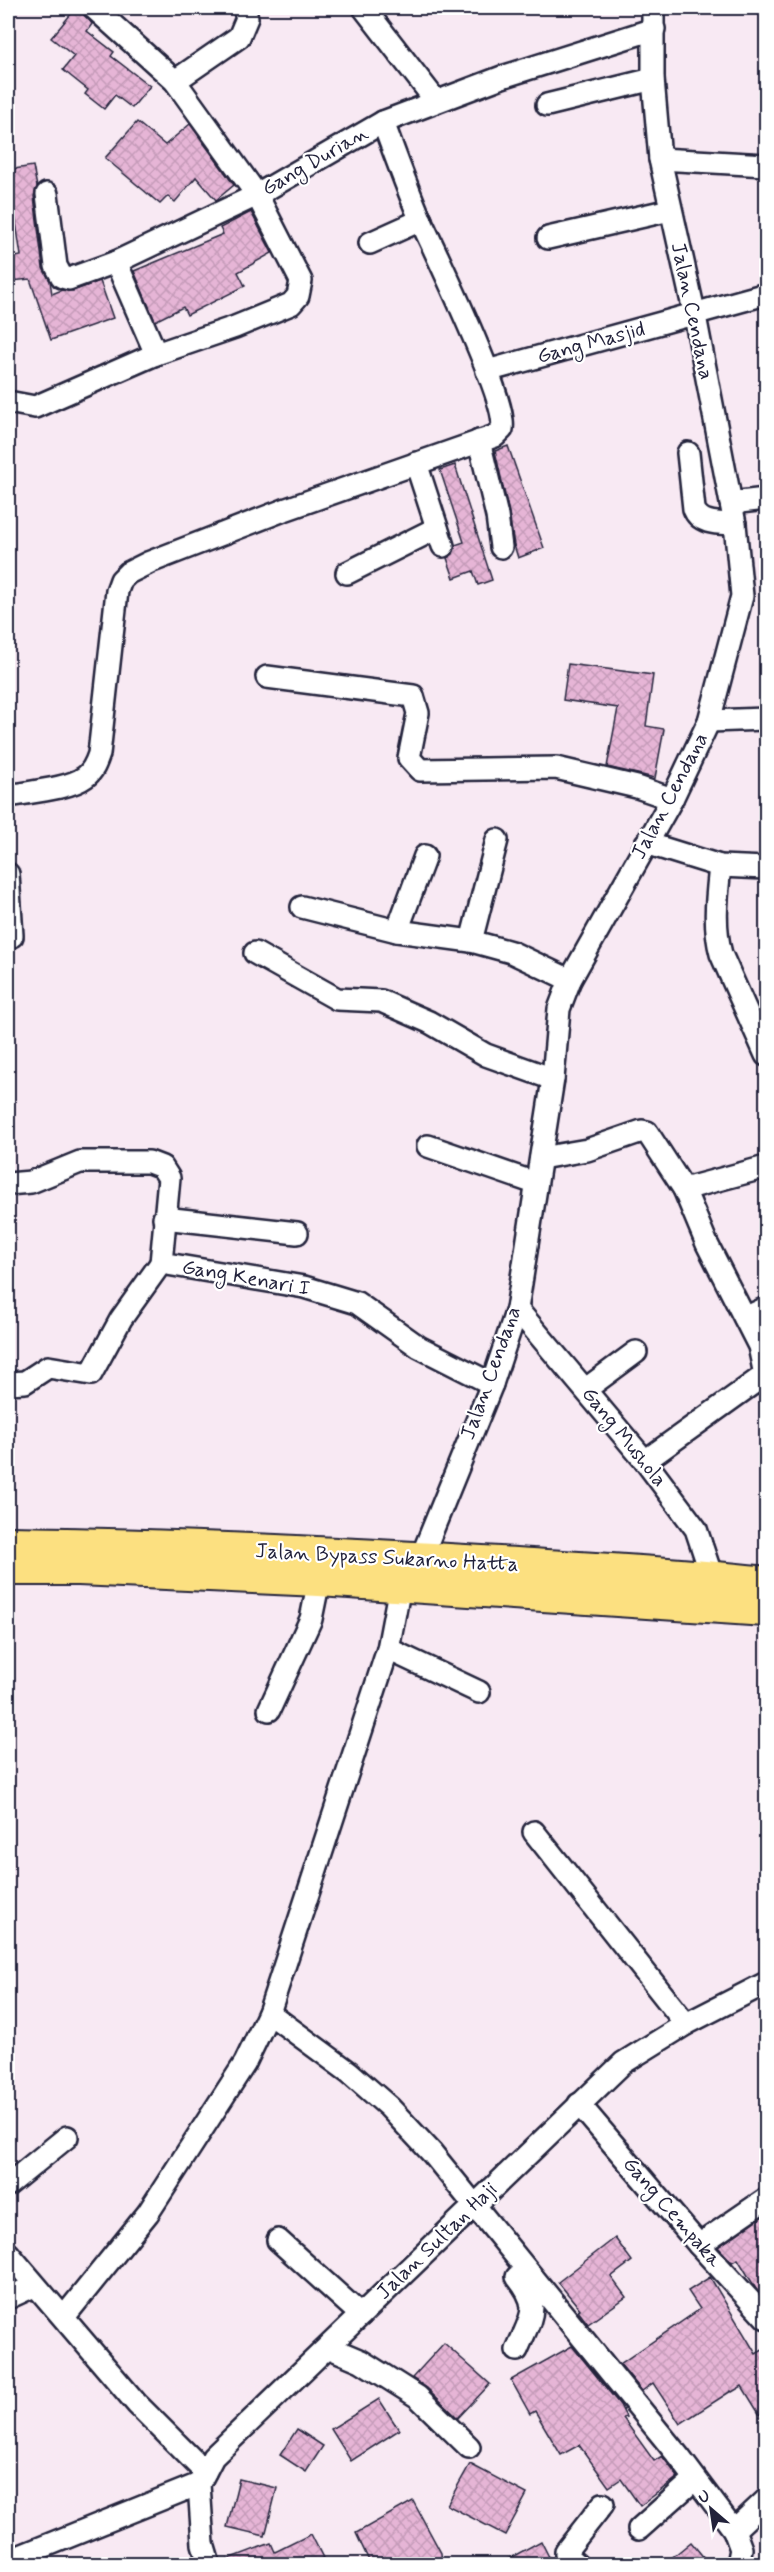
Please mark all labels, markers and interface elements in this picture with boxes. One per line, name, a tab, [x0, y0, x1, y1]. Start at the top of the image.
street label: Gang Durian	[257, 119, 374, 204]
street label: Jalan Cendana	[664, 240, 720, 382]
street label: Gang Masjid	[534, 315, 648, 372]
street label: Jalan Cendana	[625, 728, 715, 864]
street label: Gang Kenari I	[180, 1253, 312, 1304]
street label: Jalan Cendana	[454, 1303, 528, 1443]
street label: Gang Mushola	[574, 1381, 673, 1494]
street label: Jalan Bypass Sukarno Hatta	[255, 1537, 519, 1579]
street label: Gang Cempaka	[615, 2151, 728, 2274]
street label: Jalan Sultan Haji	[370, 2176, 504, 2306]
north arrow	[681, 2479, 741, 2539]
text: U	[695, 2485, 714, 2509]

